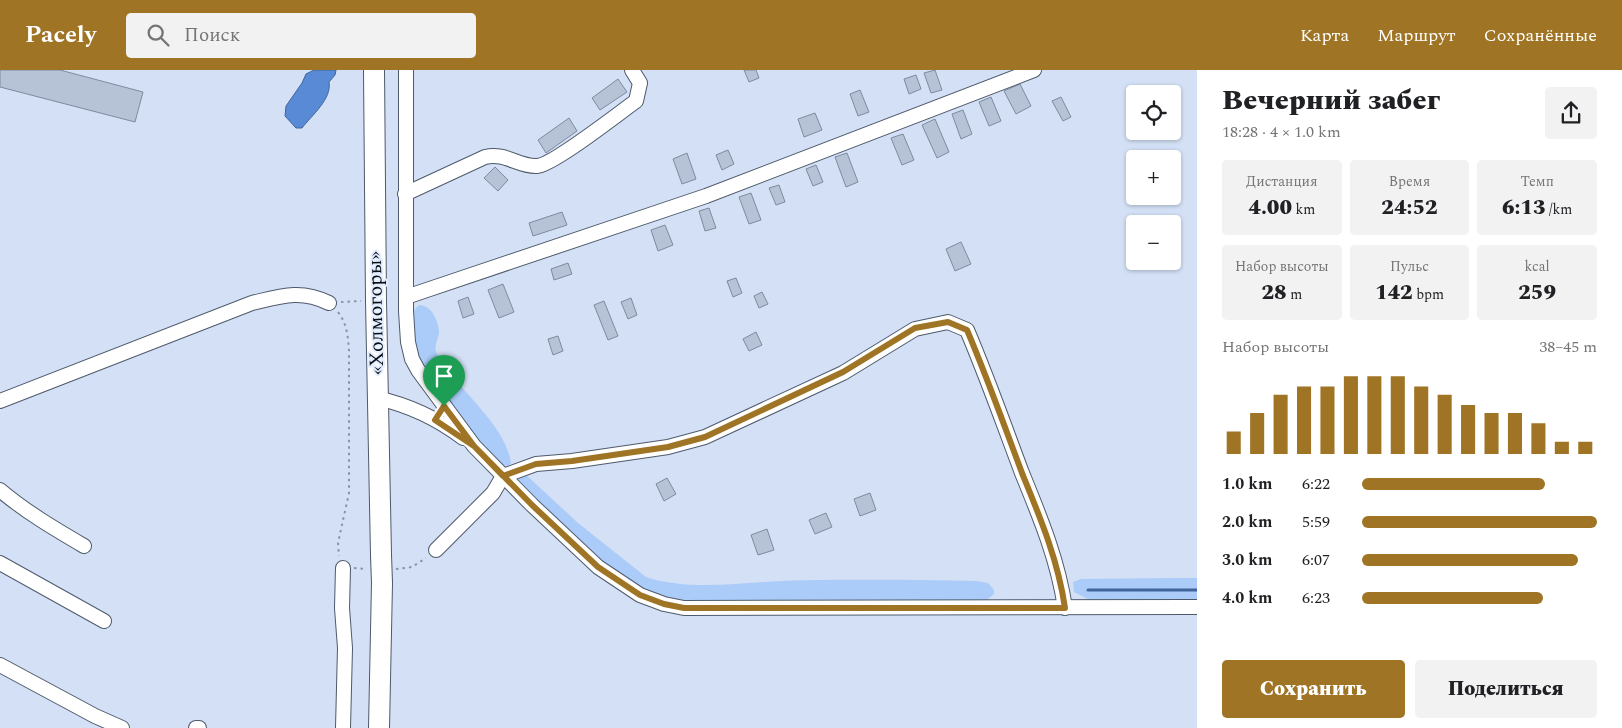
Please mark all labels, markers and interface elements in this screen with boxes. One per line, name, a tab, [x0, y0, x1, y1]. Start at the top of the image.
search box	[126, 13, 476, 58]
text: Pacely	[25, 17, 96, 53]
icon: search	[144, 21, 172, 49]
text: Поиск	[184, 21, 240, 50]
text: Карта	[1300, 22, 1349, 49]
text: Маршрут	[1377, 22, 1456, 49]
text: Сохранённые	[1484, 22, 1597, 49]
text: Вечерний забег	[1222, 79, 1440, 122]
map controls	[1126, 85, 1181, 270]
button: locate	[1126, 85, 1181, 140]
button: share	[1545, 87, 1597, 139]
text: 18:28 · 4 × 1.0 km	[1222, 120, 1341, 144]
button: +	[1126, 150, 1181, 205]
text: Дистанция	[1246, 171, 1318, 192]
text: Время	[1389, 171, 1430, 192]
text: Темп	[1520, 171, 1554, 192]
text: 4.00	[1248, 192, 1292, 224]
text: 24:52	[1381, 192, 1438, 224]
text: 6:13	[1502, 192, 1546, 224]
text: km	[1292, 199, 1315, 220]
text: /km	[1546, 199, 1572, 220]
button: −	[1126, 215, 1181, 270]
street label: «Холмогоры»	[360, 250, 392, 375]
text: Набор высоты	[1235, 256, 1329, 277]
text: Пульс	[1390, 256, 1429, 277]
text: kcal	[1525, 256, 1550, 277]
text: 28	[1261, 277, 1287, 309]
text: 142	[1375, 277, 1413, 309]
text: 259	[1518, 277, 1556, 309]
text: m	[1287, 284, 1302, 305]
text: bpm	[1413, 284, 1444, 305]
text: Набор высоты	[1222, 335, 1329, 359]
text: 38–45 m	[1539, 335, 1597, 359]
pin	[423, 355, 465, 406]
icon: arrive	[430, 362, 458, 390]
text: 1.0 km	[1222, 472, 1272, 496]
text: 6:22	[1302, 472, 1330, 496]
text: 2.0 km	[1222, 510, 1272, 534]
text: 5:59	[1302, 510, 1330, 534]
text: 3.0 km	[1222, 548, 1272, 572]
text: 6:07	[1302, 548, 1330, 572]
text: 4.0 km	[1222, 586, 1272, 610]
text: 6:23	[1302, 586, 1330, 610]
button: Сохранить	[1222, 660, 1405, 718]
button: Поделиться	[1415, 660, 1597, 718]

